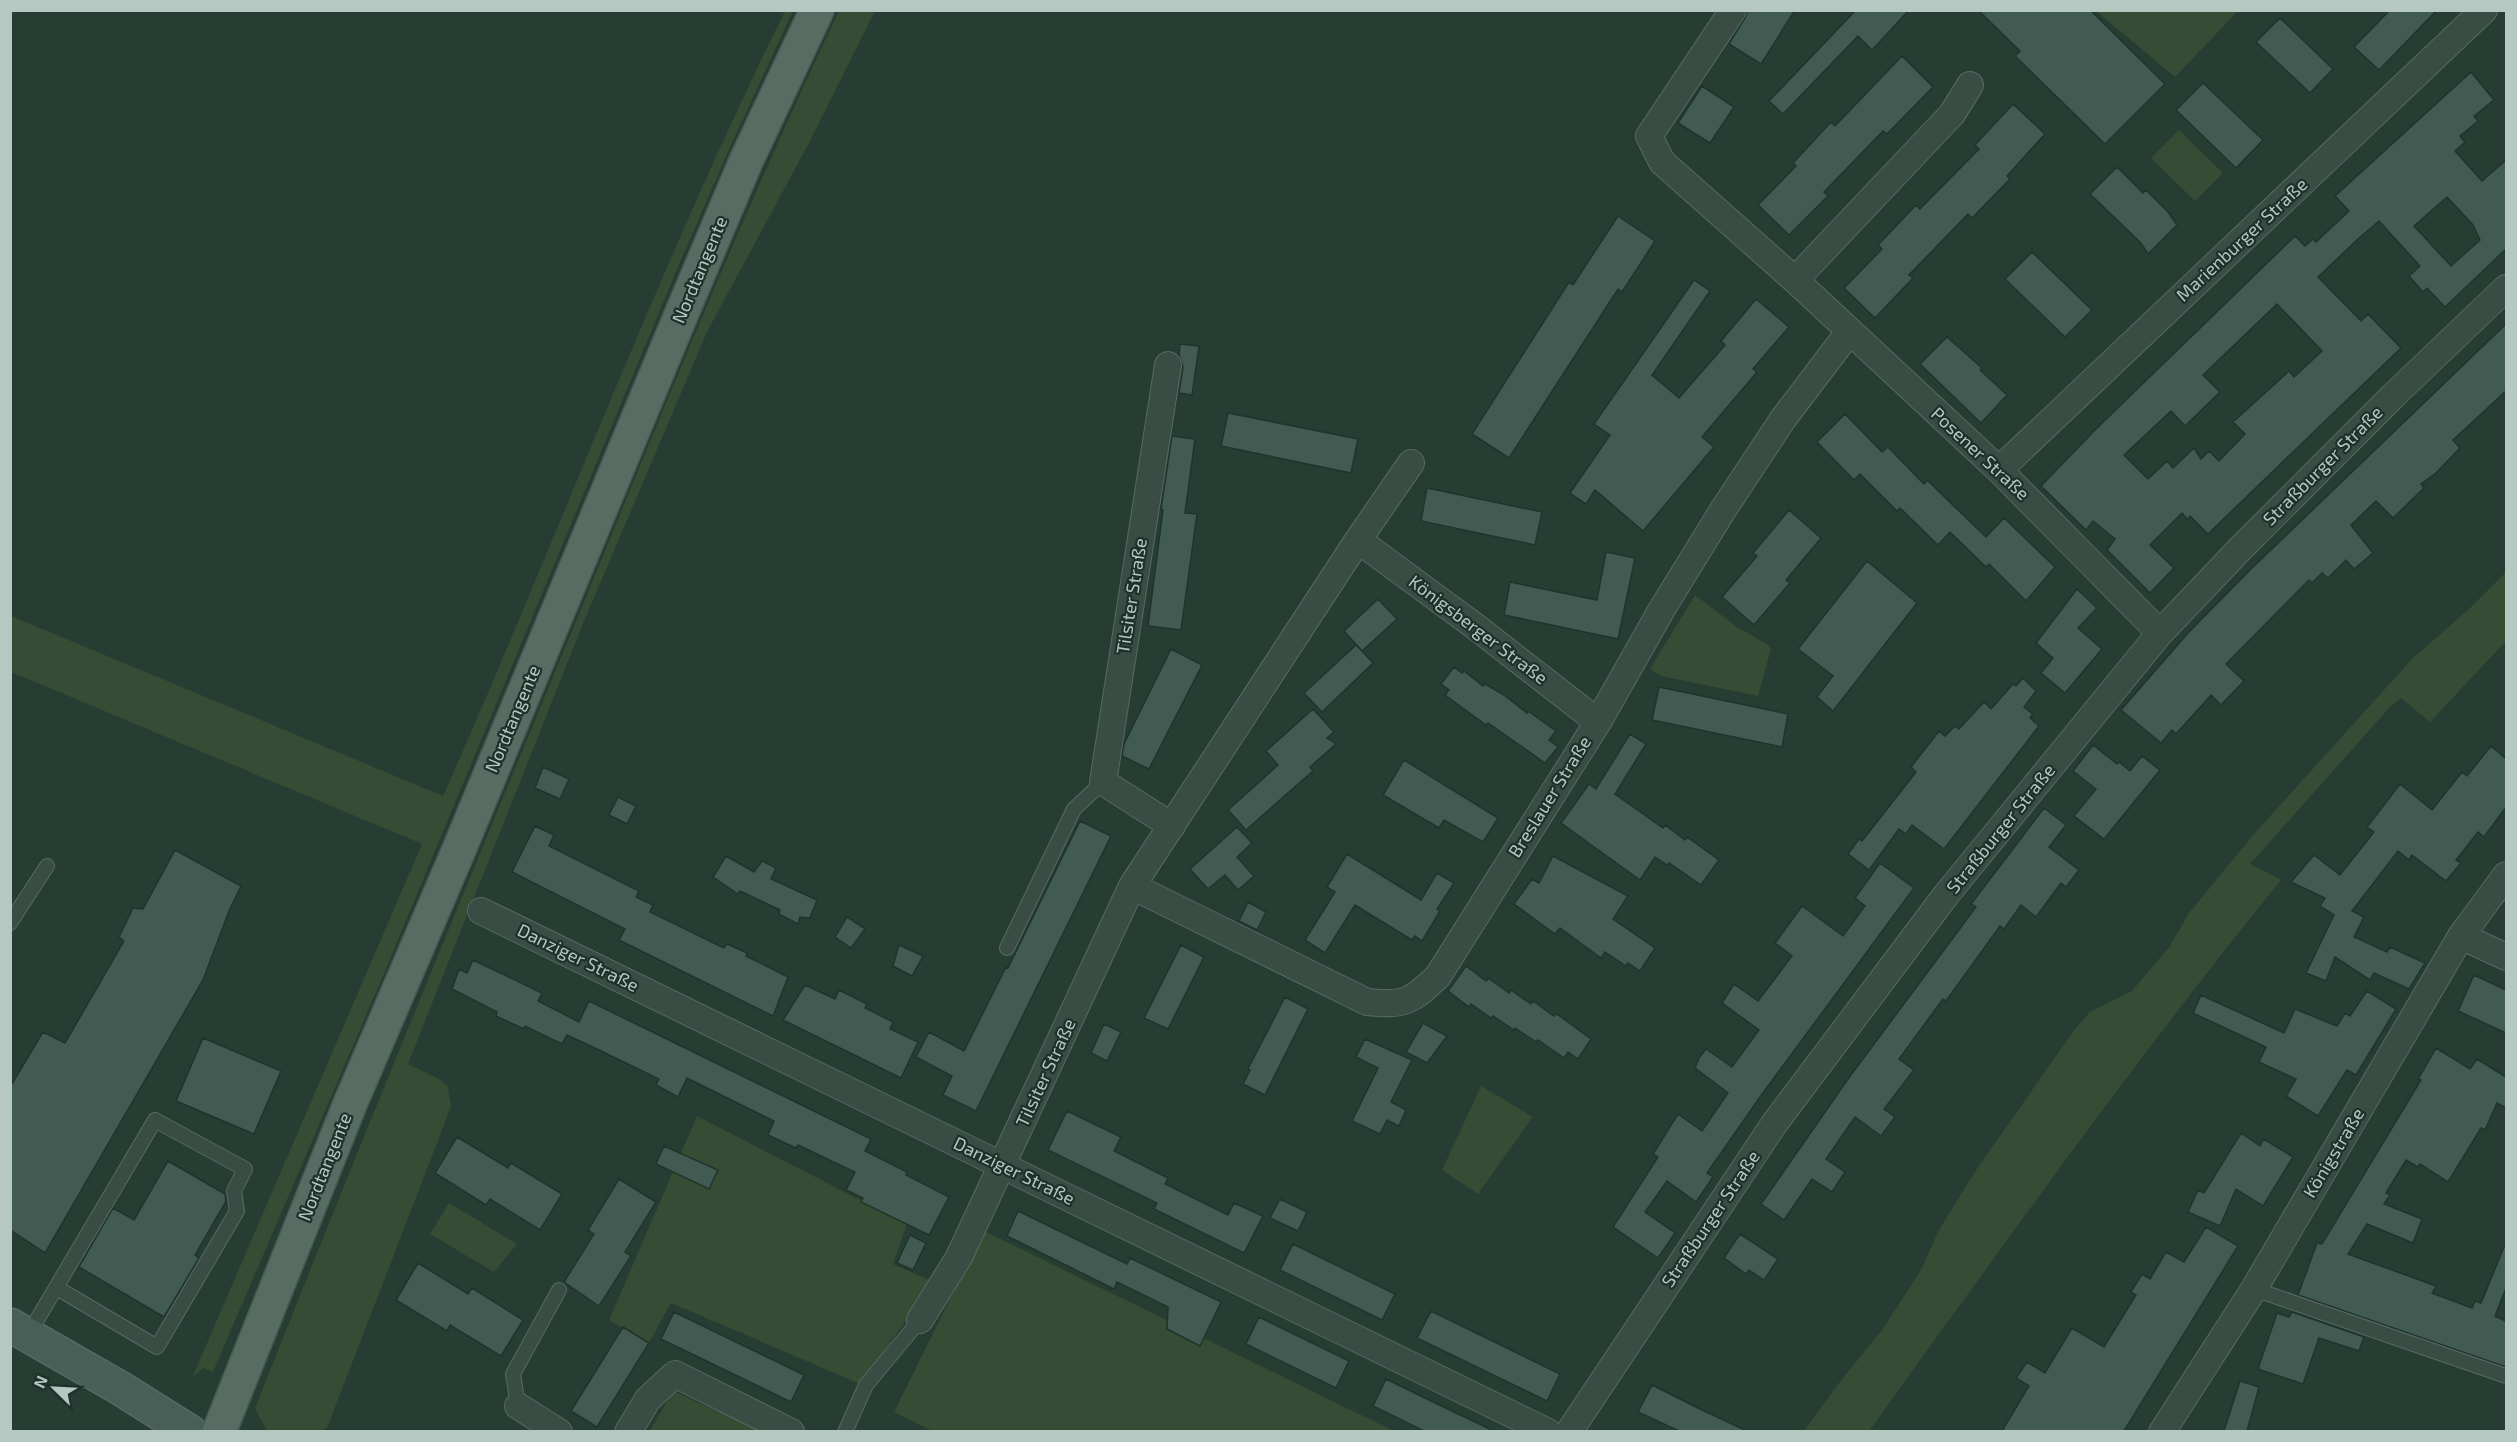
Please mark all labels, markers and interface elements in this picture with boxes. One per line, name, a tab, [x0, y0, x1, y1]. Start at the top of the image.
street label: Marienburger Straße	[2171, 173, 2311, 306]
street label: Nordtangente	[667, 213, 731, 326]
street label: Straßburger Straße	[2258, 401, 2387, 530]
street label: Posener Straße	[1927, 402, 2034, 504]
street label: Tilsiter Straße	[1111, 536, 1151, 655]
street label: Königsberger Straße	[1405, 570, 1552, 689]
street label: Nordtangente	[480, 662, 544, 775]
street label: Breslauer Straße	[1503, 732, 1595, 861]
street label: Straßburger Straße	[1941, 759, 2059, 897]
street label: Danziger Straße	[514, 918, 643, 996]
street label: Tilsiter Straße	[1010, 1015, 1080, 1130]
street label: Königstraße	[2298, 1104, 2368, 1201]
street label: Nordtangente	[293, 1110, 356, 1224]
street label: Danziger Straße	[950, 1131, 1079, 1209]
street label: Straßburger Straße	[1656, 1146, 1764, 1291]
north arrow	[24, 1358, 84, 1418]
text: N	[29, 1373, 51, 1391]

